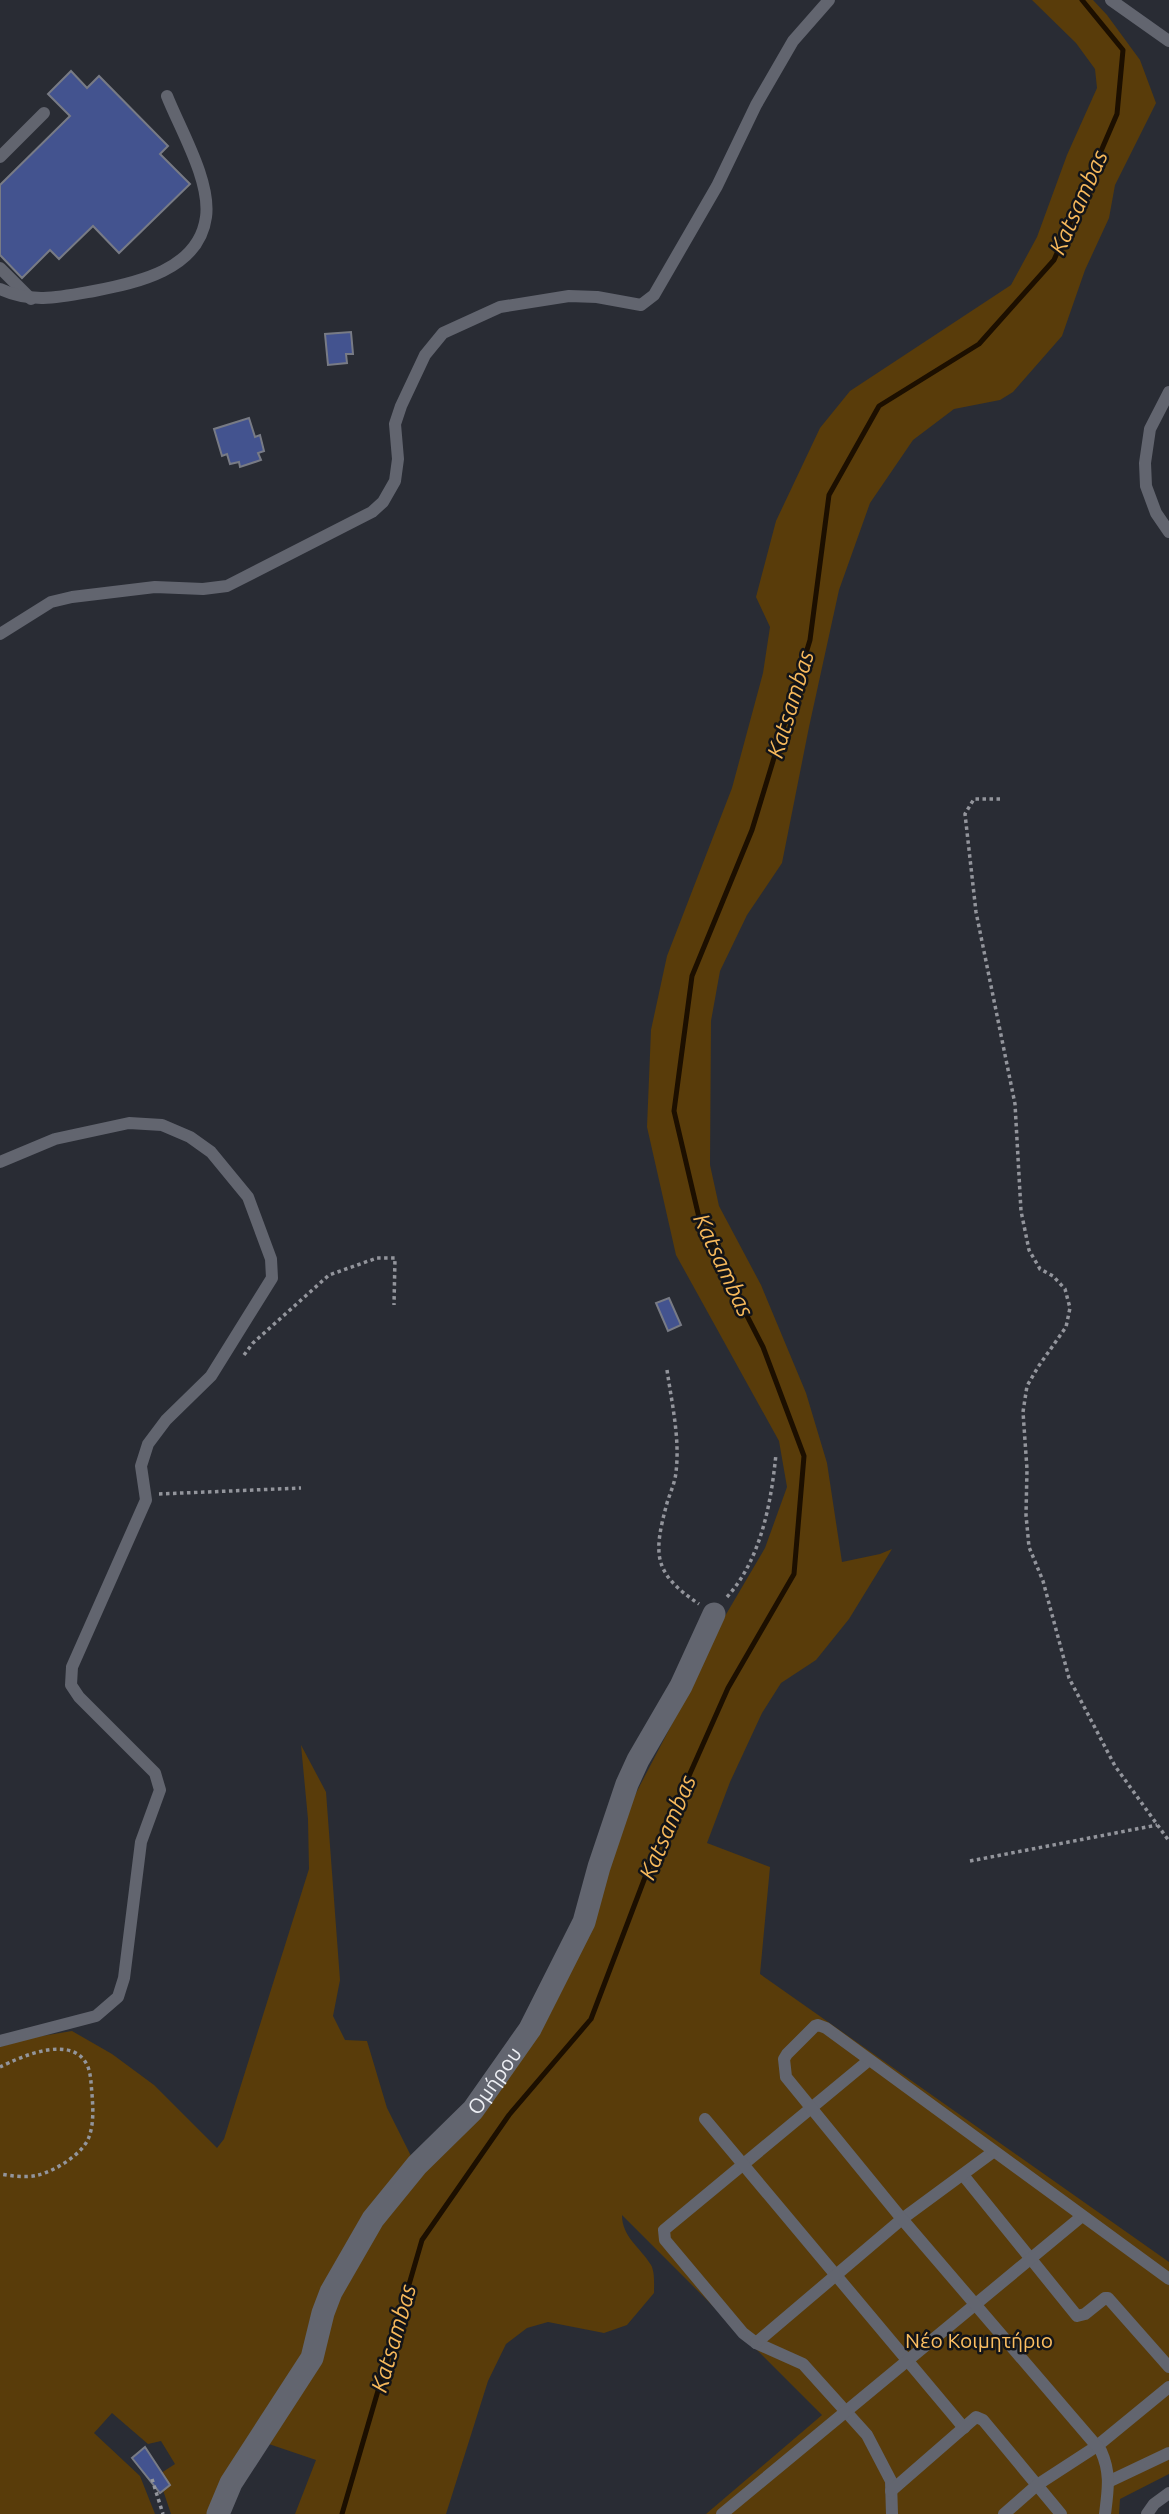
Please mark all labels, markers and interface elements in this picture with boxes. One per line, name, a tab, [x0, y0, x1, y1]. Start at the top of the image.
water label: Katsambas	[1044, 146, 1112, 258]
water label: Katsambas	[762, 647, 818, 761]
water label: Katsambas	[689, 1209, 759, 1321]
water label: Katsambas	[634, 1771, 700, 1883]
street label: Ομήρου	[462, 2042, 526, 2119]
water label: Katsambas	[366, 2281, 420, 2395]
park label: Νέο Κοιμητήριο	[905, 2328, 1053, 2352]

